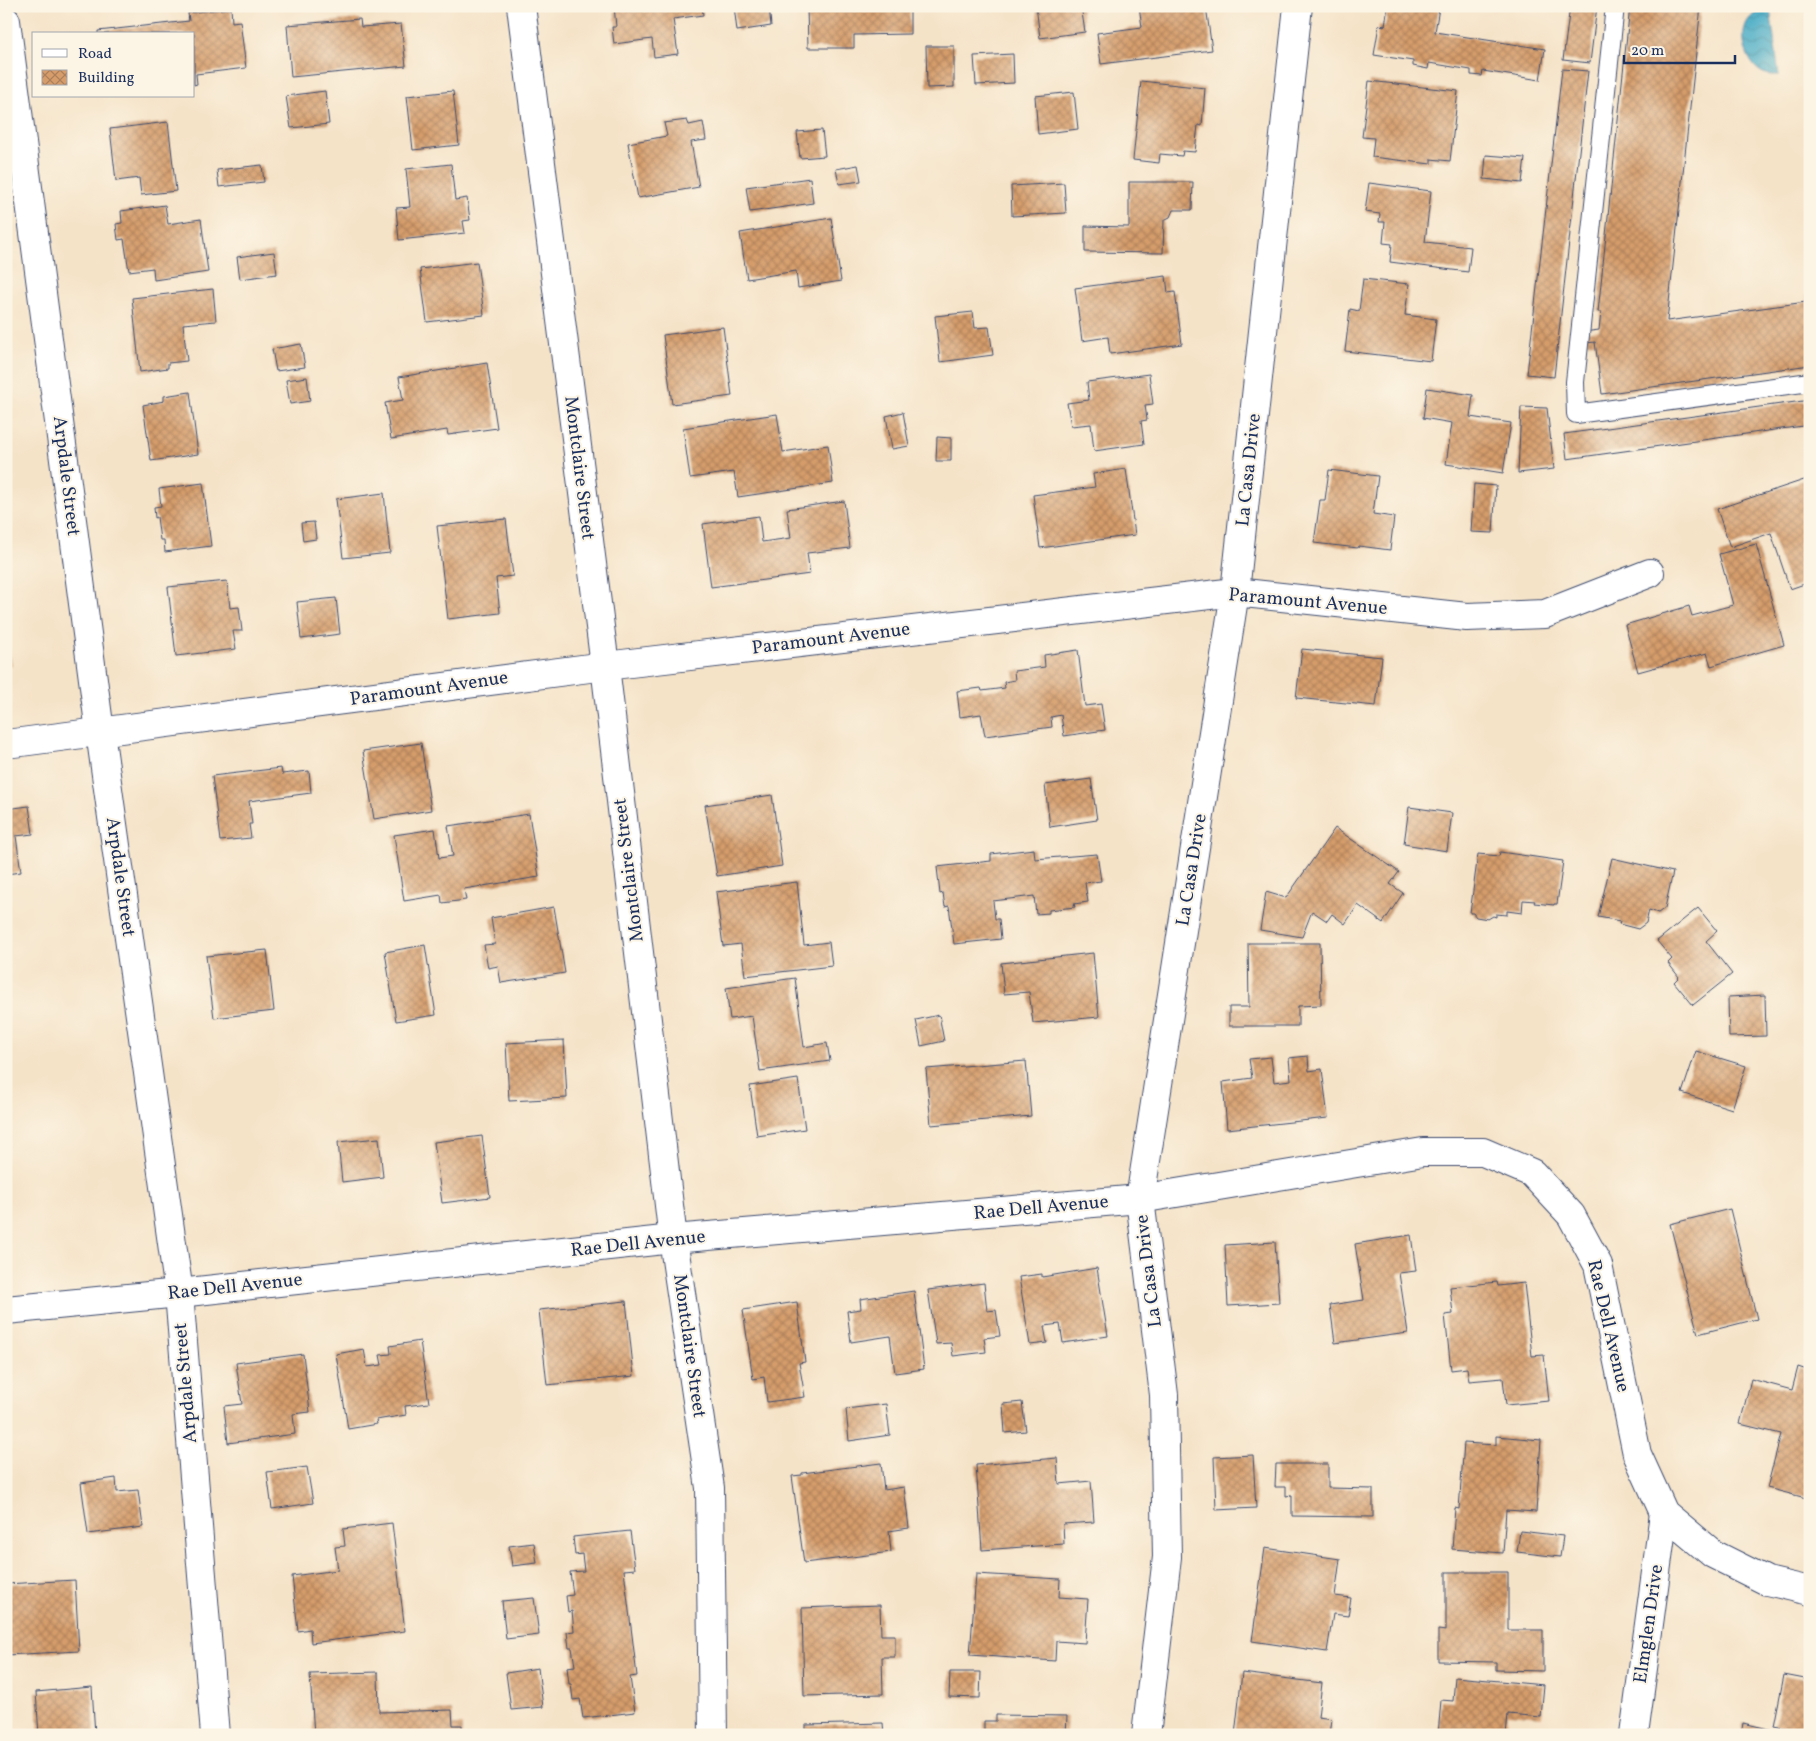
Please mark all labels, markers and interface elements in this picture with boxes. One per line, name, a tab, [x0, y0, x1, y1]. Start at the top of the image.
legend	[32, 32, 195, 98]
scale bar	[1624, 32, 1735, 64]
text: 20 m	[1631, 41, 1664, 62]
text: Road	[78, 44, 112, 65]
text: Building	[78, 68, 135, 89]
street label: Montclaire Street	[557, 395, 601, 542]
street label: La Casa Drive	[1230, 412, 1268, 528]
street label: Arpdale Street	[46, 415, 86, 538]
street label: Paramount Avenue	[1227, 582, 1389, 622]
street label: Paramount Avenue	[750, 616, 912, 662]
street label: Paramount Avenue	[348, 665, 510, 713]
street label: Montclaire Street	[607, 796, 651, 943]
street label: La Casa Drive	[1170, 812, 1214, 928]
street label: Arpdale Street	[99, 815, 141, 939]
street label: Rae Dell Avenue	[972, 1189, 1110, 1227]
street label: La Casa Drive	[1129, 1213, 1169, 1329]
street label: Rae Dell Avenue	[569, 1224, 707, 1264]
street label: Rae Dell Avenue	[1580, 1257, 1636, 1395]
street label: Rae Dell Avenue	[166, 1267, 304, 1307]
street label: Montclaire Street	[666, 1273, 712, 1420]
street label: Arpdale Street	[168, 1321, 204, 1444]
street label: Elmglen Drive	[1628, 1563, 1670, 1685]

